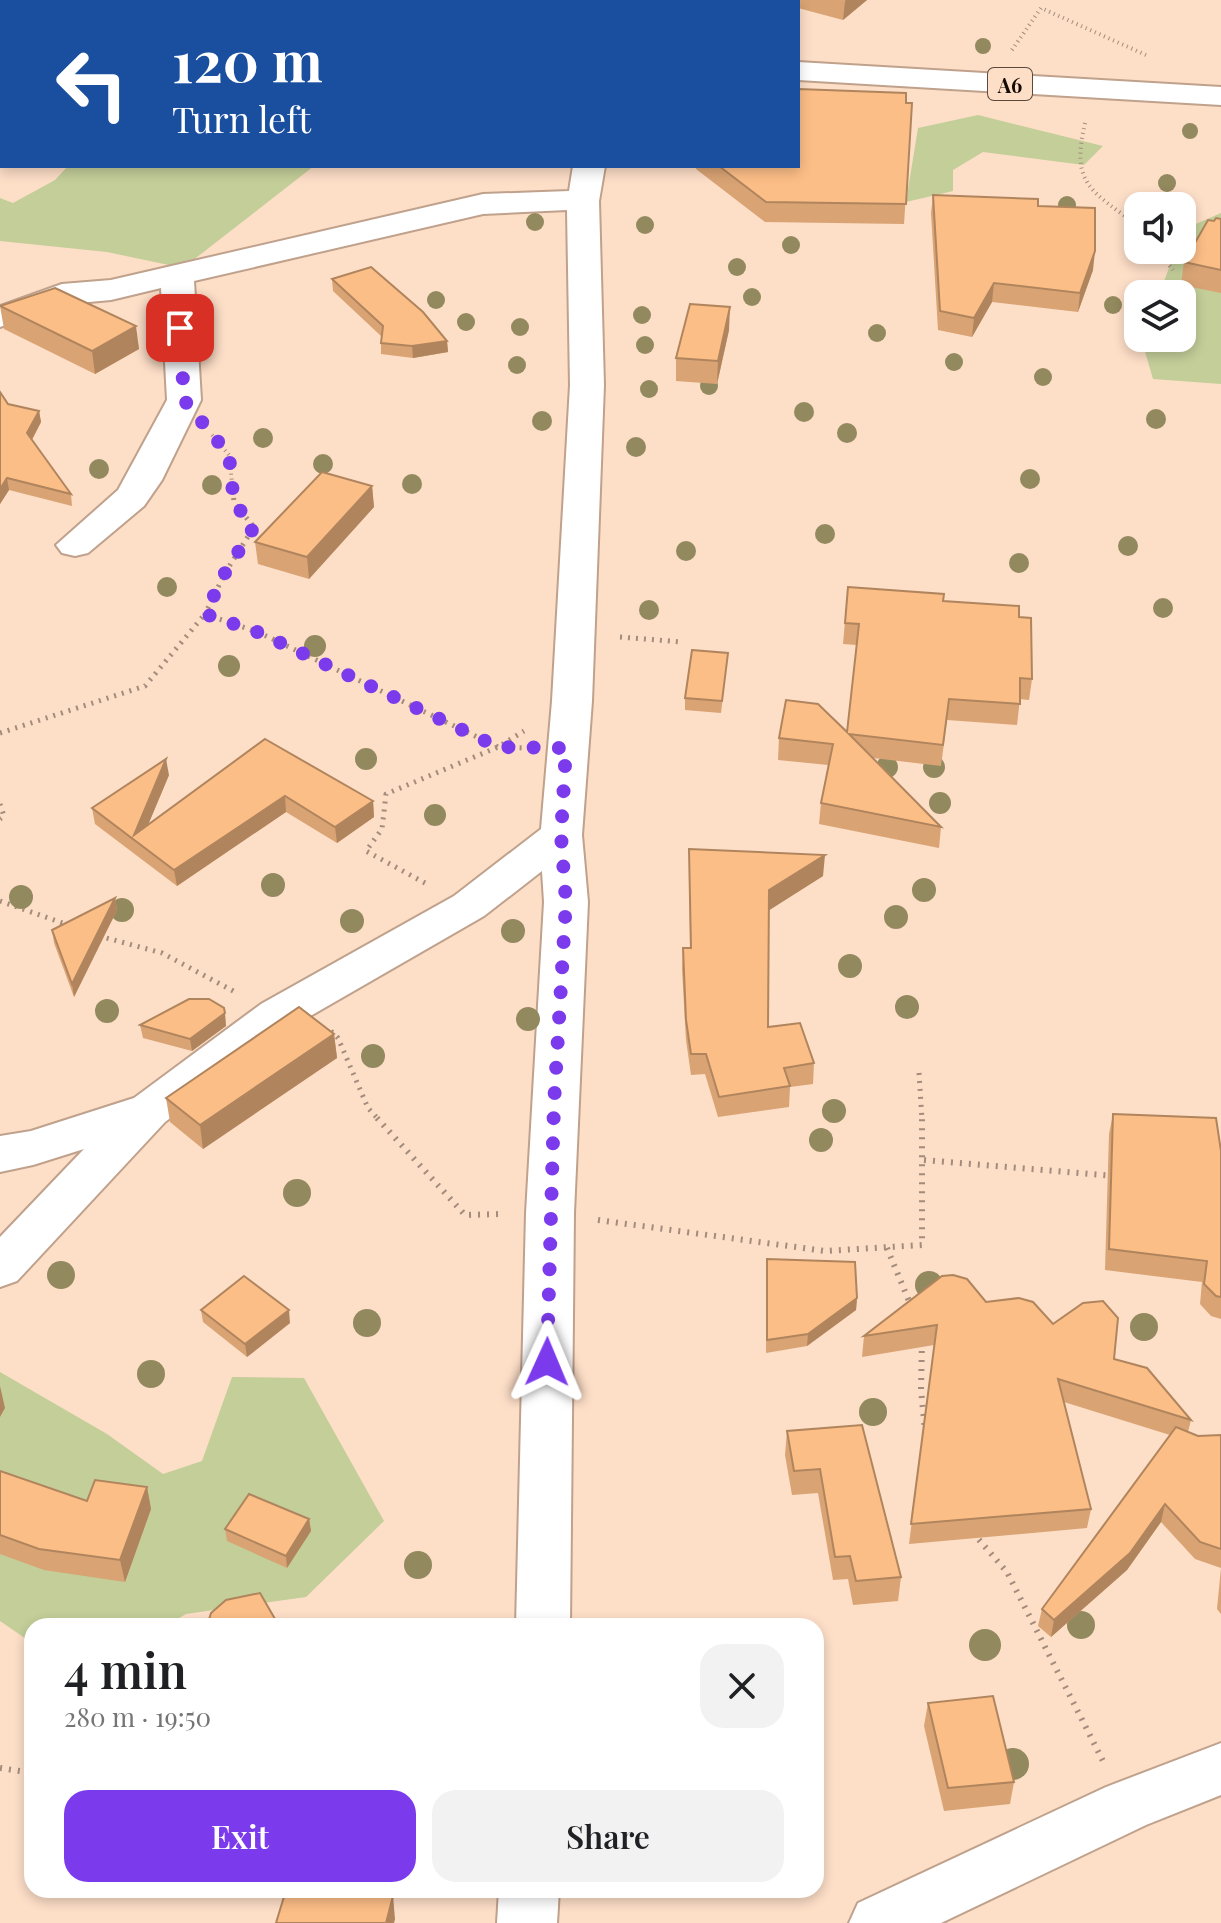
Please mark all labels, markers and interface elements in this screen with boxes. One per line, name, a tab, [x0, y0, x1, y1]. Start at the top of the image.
text: 120 m	[172, 22, 323, 97]
icon: left	[40, 32, 144, 136]
road number: A6	[988, 68, 1032, 100]
text: Turn left	[172, 94, 311, 142]
map controls	[1124, 192, 1196, 352]
button: sound	[1124, 192, 1196, 264]
button: layers	[1124, 280, 1196, 352]
pin	[146, 294, 214, 362]
icon: arrive	[158, 306, 202, 350]
position arrow	[505, 1320, 589, 1404]
text: 4 min	[64, 1637, 187, 1701]
button: close	[700, 1644, 784, 1728]
text: 280 m · 19:50	[64, 1699, 211, 1734]
button: Exit	[64, 1790, 416, 1882]
button: Share	[432, 1790, 784, 1882]

